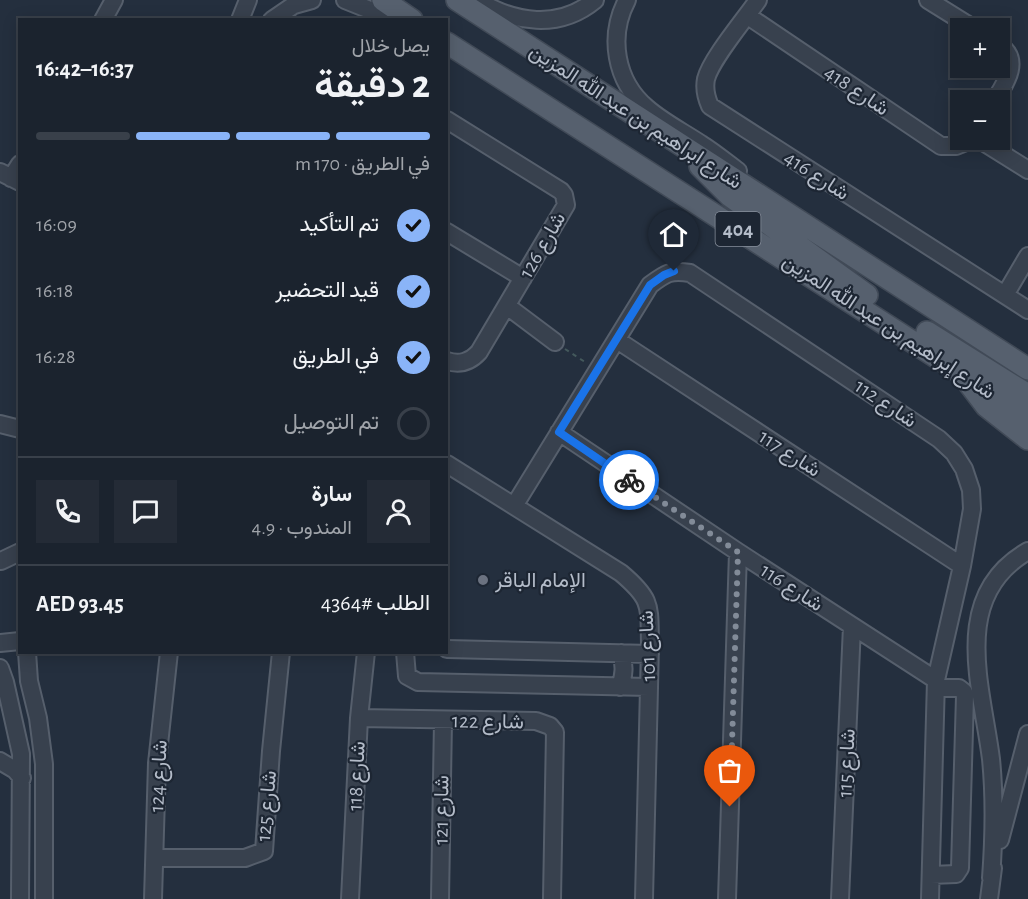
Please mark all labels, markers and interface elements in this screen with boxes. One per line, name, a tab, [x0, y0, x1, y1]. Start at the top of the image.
map controls	[950, 18, 1010, 150]
button: +	[950, 18, 1010, 78]
text: يصل خلال	[352, 36, 430, 56]
street label: شارع ابراهيم بن عبد الله المزين	[524, 37, 747, 195]
text: 16:37–16:42	[36, 58, 134, 80]
street label: شارع 418	[819, 61, 893, 122]
text: 2 دقيقة	[314, 66, 430, 105]
button: −	[950, 90, 1010, 150]
street label: شارع 416	[779, 147, 853, 207]
text: في الطريق · 170 m	[295, 154, 430, 174]
icon: check	[397, 209, 430, 242]
street label: شارع 126	[515, 209, 572, 283]
pin	[648, 209, 699, 271]
road number: 404	[716, 212, 760, 246]
text: تم التأكيد	[300, 213, 379, 235]
text: 16:09	[36, 215, 77, 235]
icon: home	[657, 218, 690, 251]
street label: شارع إبراهيم بن عبد الله المزين	[777, 247, 1000, 405]
icon: check	[397, 275, 430, 308]
text: قيد التحضير	[275, 279, 379, 301]
text: 16:18	[36, 281, 73, 301]
icon: check	[397, 341, 430, 374]
text: في الطريق	[292, 345, 379, 367]
text: 16:28	[36, 347, 75, 367]
street label: شارع 112	[849, 375, 920, 434]
text: تم التوصيل	[284, 411, 379, 433]
street label: شارع 117	[753, 426, 824, 484]
courier	[599, 450, 659, 510]
icon: bike	[613, 464, 646, 497]
button: phone	[36, 480, 99, 543]
button: chat	[114, 480, 177, 543]
button: person	[367, 480, 430, 543]
text: سارة	[311, 483, 352, 505]
text: المندوب · 4.9	[252, 518, 352, 538]
street label: شارع 116	[755, 560, 827, 618]
place label: الإمام الباقر	[494, 570, 586, 594]
marker: الإمام الباقر	[476, 573, 490, 587]
text: الطلب #4364	[321, 592, 430, 614]
text: AED 93.45	[36, 593, 124, 615]
street label: شارع 101	[636, 610, 662, 682]
street label: شارع 122	[452, 710, 524, 736]
street label: شارع 115	[834, 728, 862, 798]
street label: شارع 124	[146, 739, 174, 813]
street label: شارع 118	[344, 740, 372, 812]
pin	[704, 745, 755, 807]
icon: bag	[713, 754, 746, 787]
street label: شارع 125	[253, 770, 283, 843]
street label: شارع 121	[430, 775, 456, 845]

